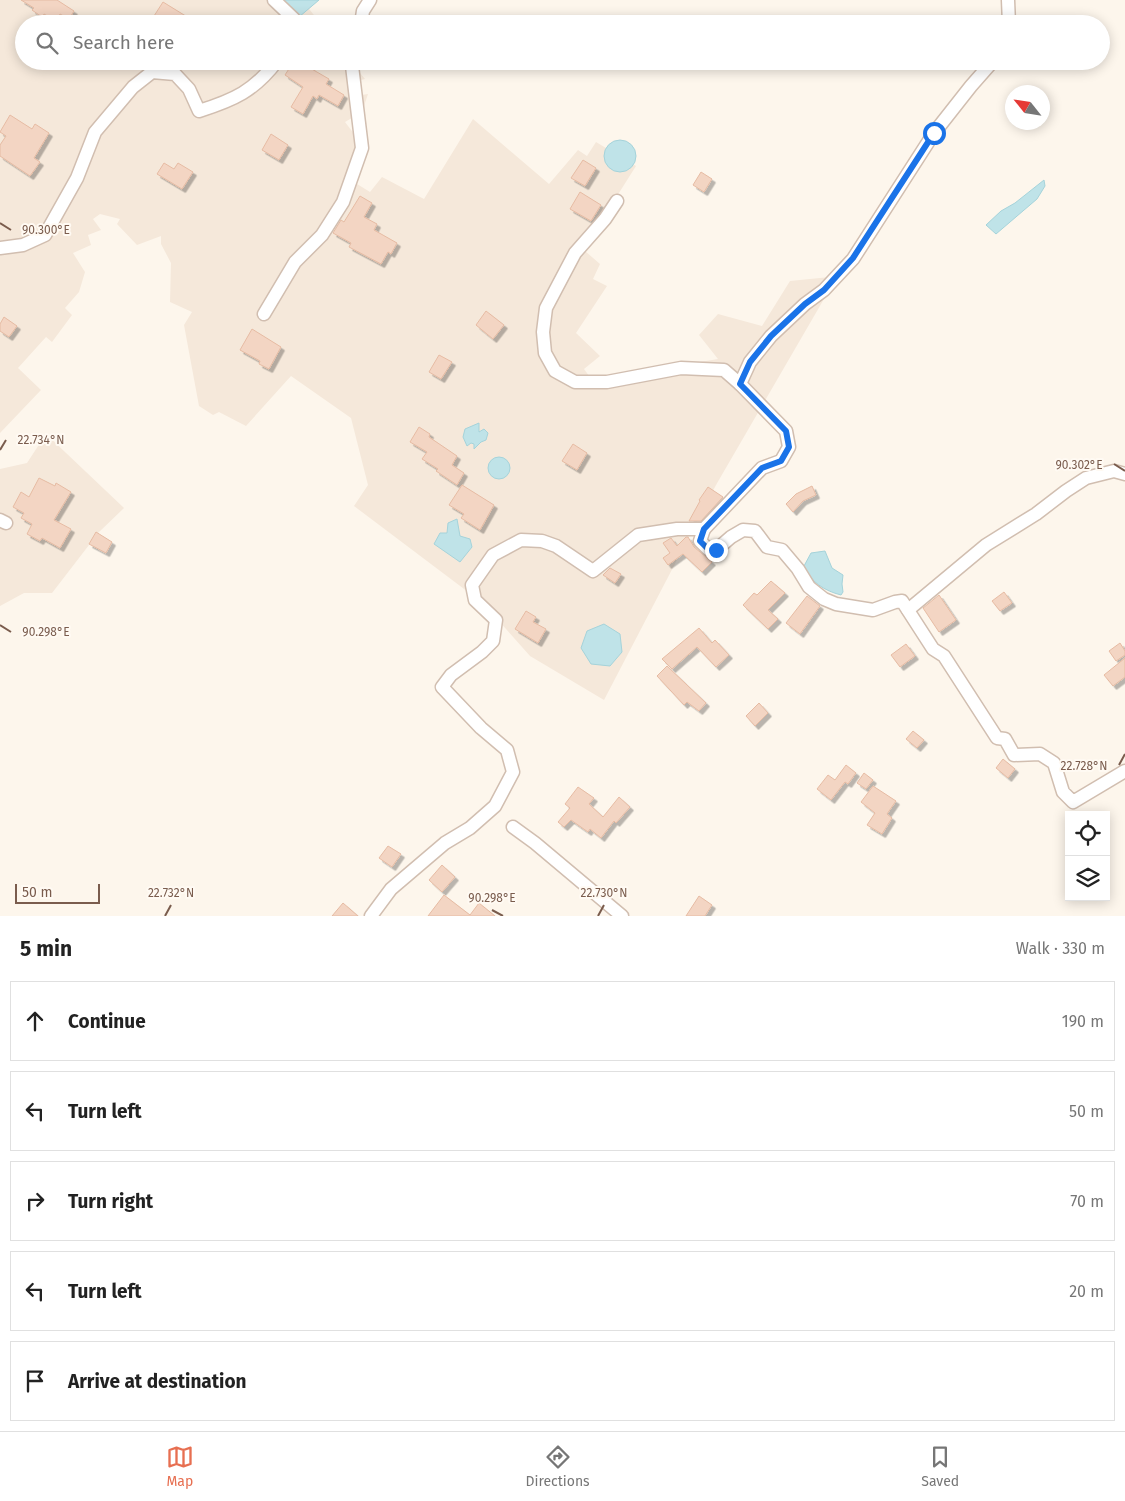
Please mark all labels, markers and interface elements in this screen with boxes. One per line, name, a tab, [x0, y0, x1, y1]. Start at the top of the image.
search box	[15, 15, 1110, 70]
icon: search	[33, 29, 61, 57]
text: Search here	[73, 31, 174, 54]
north arrow	[1005, 85, 1050, 130]
route start	[923, 122, 946, 145]
text: 90.300°E	[22, 223, 70, 237]
text: 22.734°N	[18, 433, 64, 447]
text: 90.302°E	[1055, 458, 1103, 472]
route end	[705, 539, 728, 562]
text: 90.298°E	[22, 625, 70, 639]
text: 22.728°N	[1061, 759, 1107, 773]
map controls	[1065, 811, 1110, 901]
button: locate	[1065, 811, 1110, 856]
button: layers	[1065, 856, 1110, 901]
scale bar	[15, 881, 100, 904]
text: 50 m	[22, 884, 53, 901]
text: 22.732°N	[148, 886, 194, 900]
text: 22.730°N	[580, 886, 628, 900]
text: 90.298°E	[468, 891, 516, 905]
text: 5 min	[20, 936, 72, 962]
text: Walk · 330 m	[1016, 939, 1105, 958]
icon: ahead	[21, 1007, 49, 1035]
text: Continue	[68, 1010, 146, 1033]
text: 190 m	[1062, 1012, 1104, 1031]
icon: left	[21, 1097, 49, 1125]
text: Turn left	[68, 1100, 142, 1123]
text: 50 m	[1069, 1102, 1104, 1121]
icon: right	[21, 1187, 49, 1215]
text: Turn right	[68, 1190, 153, 1213]
text: 70 m	[1070, 1192, 1104, 1211]
icon: left	[21, 1277, 49, 1305]
text: Turn left	[68, 1280, 142, 1303]
text: 20 m	[1069, 1282, 1104, 1301]
icon: arrive	[21, 1367, 49, 1395]
text: Arrive at destination	[68, 1370, 247, 1393]
tab: Map	[166, 1443, 194, 1490]
tab: Directions	[525, 1443, 590, 1490]
tab: Saved	[921, 1443, 959, 1490]

